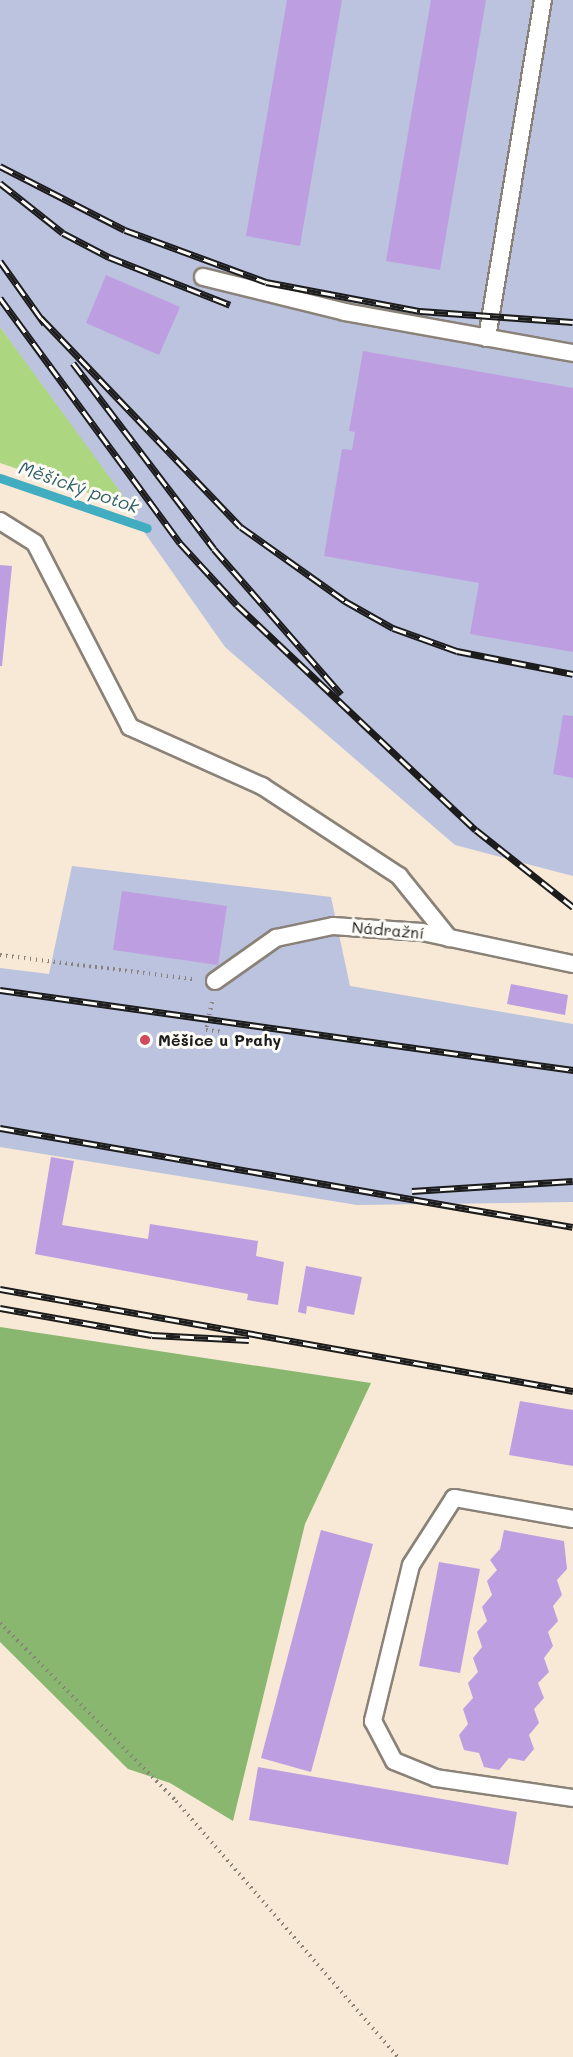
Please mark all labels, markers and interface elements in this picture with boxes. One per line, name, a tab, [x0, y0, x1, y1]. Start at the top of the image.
water label: Měšický potok	[16, 456, 142, 518]
street label: Nádražní	[351, 917, 425, 943]
place label: Měšice u Prahy	[158, 1030, 281, 1050]
marker: Měšice u Prahy	[136, 1031, 154, 1049]

